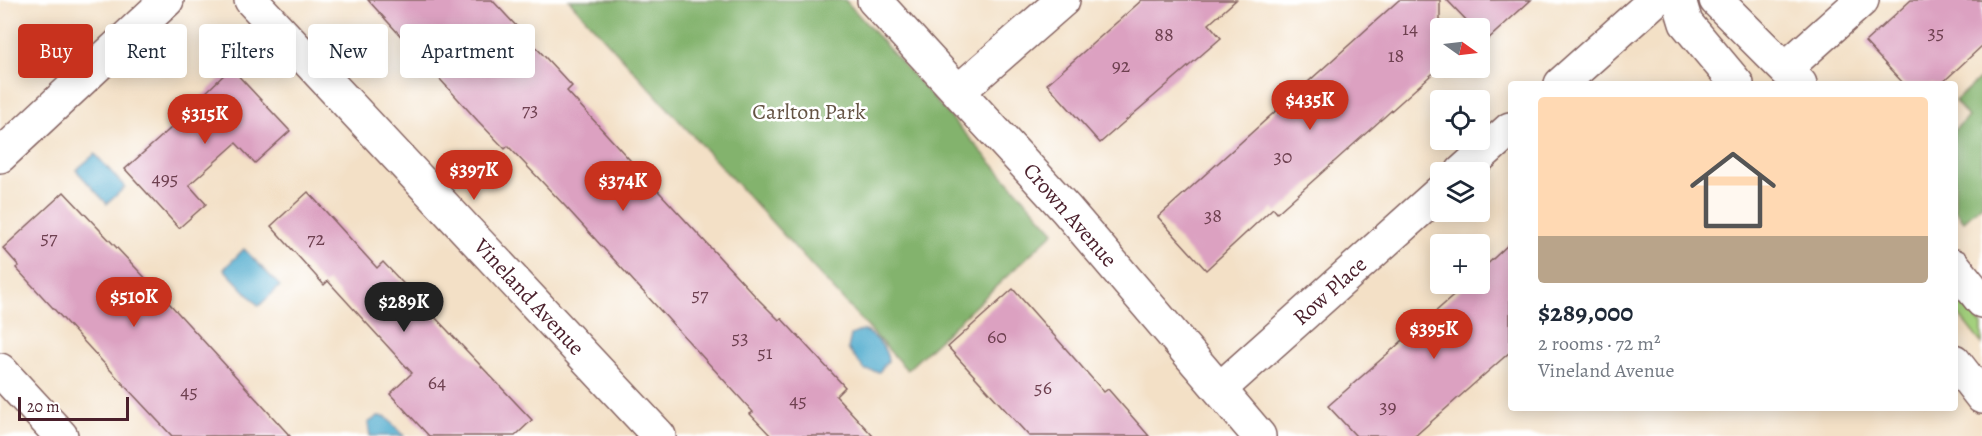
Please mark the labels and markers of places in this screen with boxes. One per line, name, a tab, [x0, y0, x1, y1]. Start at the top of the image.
pin: $435K	[1268, 80, 1352, 131]
pin: $315K	[163, 94, 247, 145]
pin: $397K	[432, 150, 516, 201]
pin: $374K	[581, 161, 665, 212]
pin: $510K	[92, 277, 176, 328]
pin: $289K	[362, 282, 446, 333]
pin: $395K	[1392, 309, 1476, 360]

